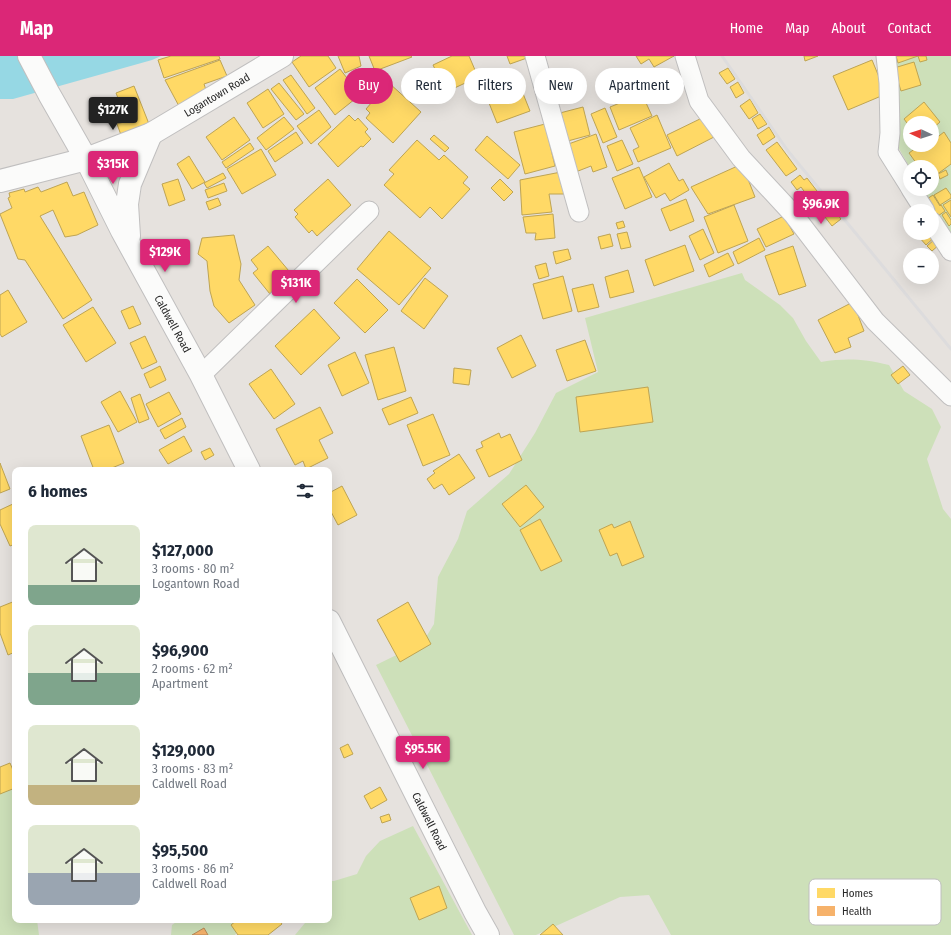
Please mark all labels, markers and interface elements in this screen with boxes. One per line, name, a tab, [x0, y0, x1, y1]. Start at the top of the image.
text: Map	[20, 17, 53, 40]
text: Home	[730, 20, 763, 37]
text: Map	[785, 20, 809, 37]
text: About	[831, 20, 866, 37]
text: Contact	[888, 20, 931, 37]
chip: Buy	[344, 68, 393, 104]
chip: Rent	[401, 68, 456, 104]
chip: Filters	[464, 68, 526, 104]
chip: New	[534, 68, 587, 104]
chip: Apartment	[595, 68, 684, 104]
street label: Logantown Road	[182, 70, 252, 119]
pin: $127K	[85, 97, 141, 131]
text: $127K	[98, 102, 128, 117]
north arrow	[903, 116, 939, 152]
map controls	[903, 116, 939, 284]
pin: $315K	[85, 151, 141, 185]
text: $315K	[97, 156, 129, 171]
button: locate	[903, 160, 939, 196]
pin: $96.9K	[788, 191, 854, 225]
text: $96.9K	[803, 196, 839, 211]
button: +	[903, 204, 939, 240]
pin: $129K	[137, 239, 193, 273]
text: $129K	[149, 244, 181, 259]
button: −	[903, 248, 939, 284]
pin: $131K	[268, 270, 324, 304]
text: $131K	[281, 275, 311, 290]
street label: Caldwell Road	[152, 293, 194, 355]
icon: filters	[294, 480, 316, 502]
text: 6 homes	[28, 481, 87, 502]
text: $127,000	[152, 540, 214, 561]
icon: home	[60, 541, 108, 589]
text: 3 rooms · 80 m²	[152, 561, 234, 576]
text: Logantown Road	[152, 576, 240, 591]
text: $96,900	[152, 640, 209, 661]
icon: home	[60, 641, 108, 689]
text: 2 rooms · 62 m²	[152, 661, 233, 676]
text: Apartment	[152, 676, 208, 691]
pin: $95.5K	[390, 736, 456, 770]
text: $129,000	[152, 740, 215, 761]
icon: home	[60, 741, 108, 789]
text: $95.5K	[405, 741, 441, 756]
text: 3 rooms · 83 m²	[152, 761, 233, 776]
text: Caldwell Road	[152, 776, 227, 791]
street label: Caldwell Road	[409, 790, 449, 852]
text: $95,500	[152, 840, 208, 861]
icon: home	[60, 841, 108, 889]
text: 3 rooms · 86 m²	[152, 861, 234, 876]
text: Caldwell Road	[152, 876, 227, 891]
legend	[809, 879, 941, 925]
text: Homes	[842, 887, 873, 900]
text: Health	[842, 905, 872, 918]

